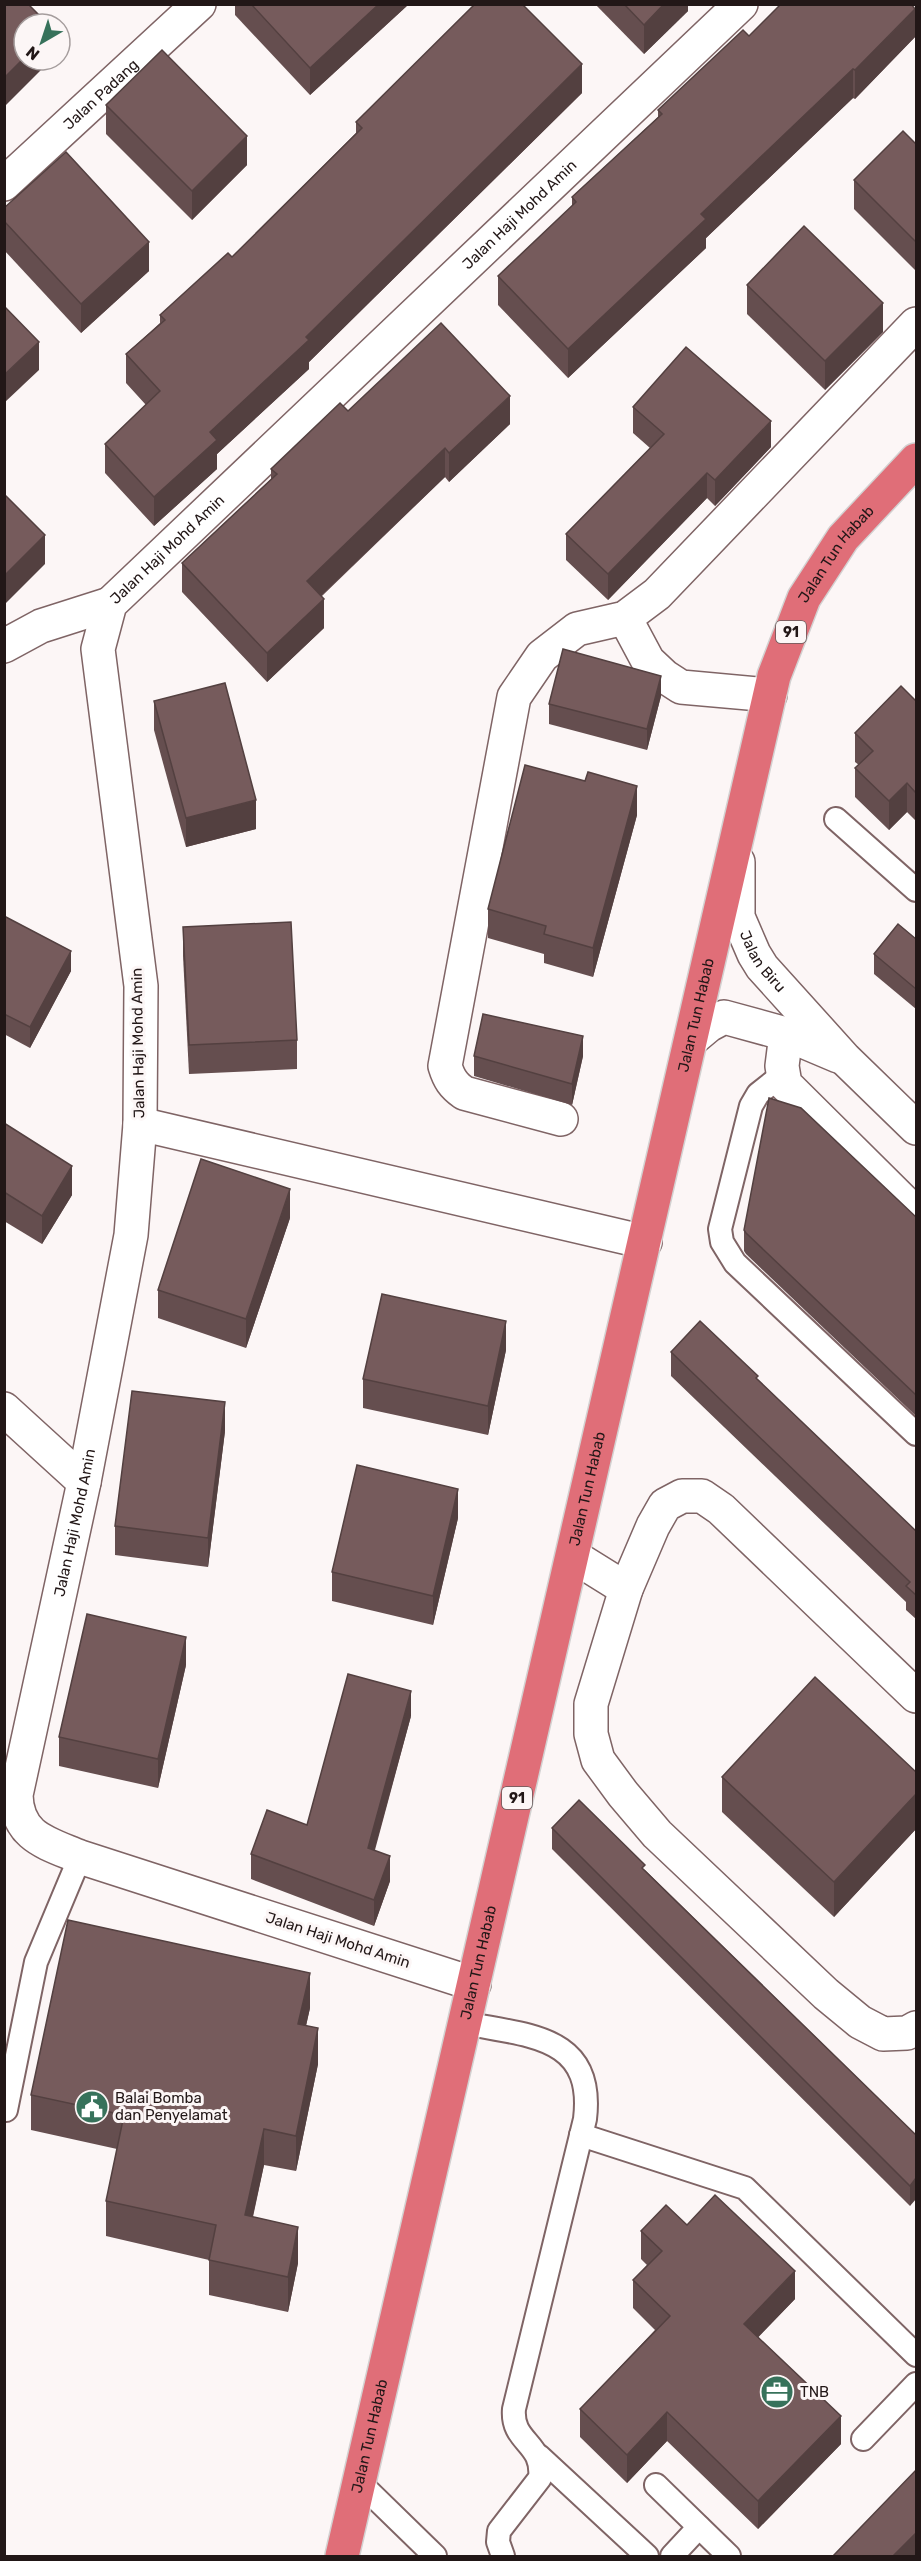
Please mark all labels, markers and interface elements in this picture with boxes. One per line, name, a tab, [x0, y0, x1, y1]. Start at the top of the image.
north arrow	[12, 12, 72, 72]
text: N	[22, 42, 43, 64]
street label: Jalan Padang	[60, 55, 142, 133]
street label: Jalan Haji Mohd Amin	[459, 156, 580, 273]
street label: Jalan Haji Mohd Amin	[106, 491, 228, 608]
street label: Jalan Tun Habab	[794, 502, 878, 606]
road number: 91	[776, 621, 806, 643]
street label: Jalan Biru	[736, 928, 789, 996]
street label: Jalan Tun Habab	[674, 956, 718, 1074]
street label: Jalan Haji Mohd Amin	[128, 968, 148, 1118]
street label: Jalan Tun Habab	[565, 1430, 609, 1548]
street label: Jalan Haji Mohd Amin	[50, 1447, 99, 1598]
road number: 91	[502, 1787, 532, 1809]
street label: Jalan Tun Habab	[457, 1904, 500, 2021]
street label: Jalan Haji Mohd Amin	[264, 1908, 412, 1972]
public building icon: Balai Bomba dan Penyelamat	[74, 2089, 110, 2125]
place label: Balai Bomba dan Penyelamat	[115, 2089, 228, 2124]
office icon: TNB	[759, 2374, 795, 2410]
street label: Jalan Tun Habab	[348, 2377, 391, 2495]
place label: TNB	[800, 2383, 829, 2401]

